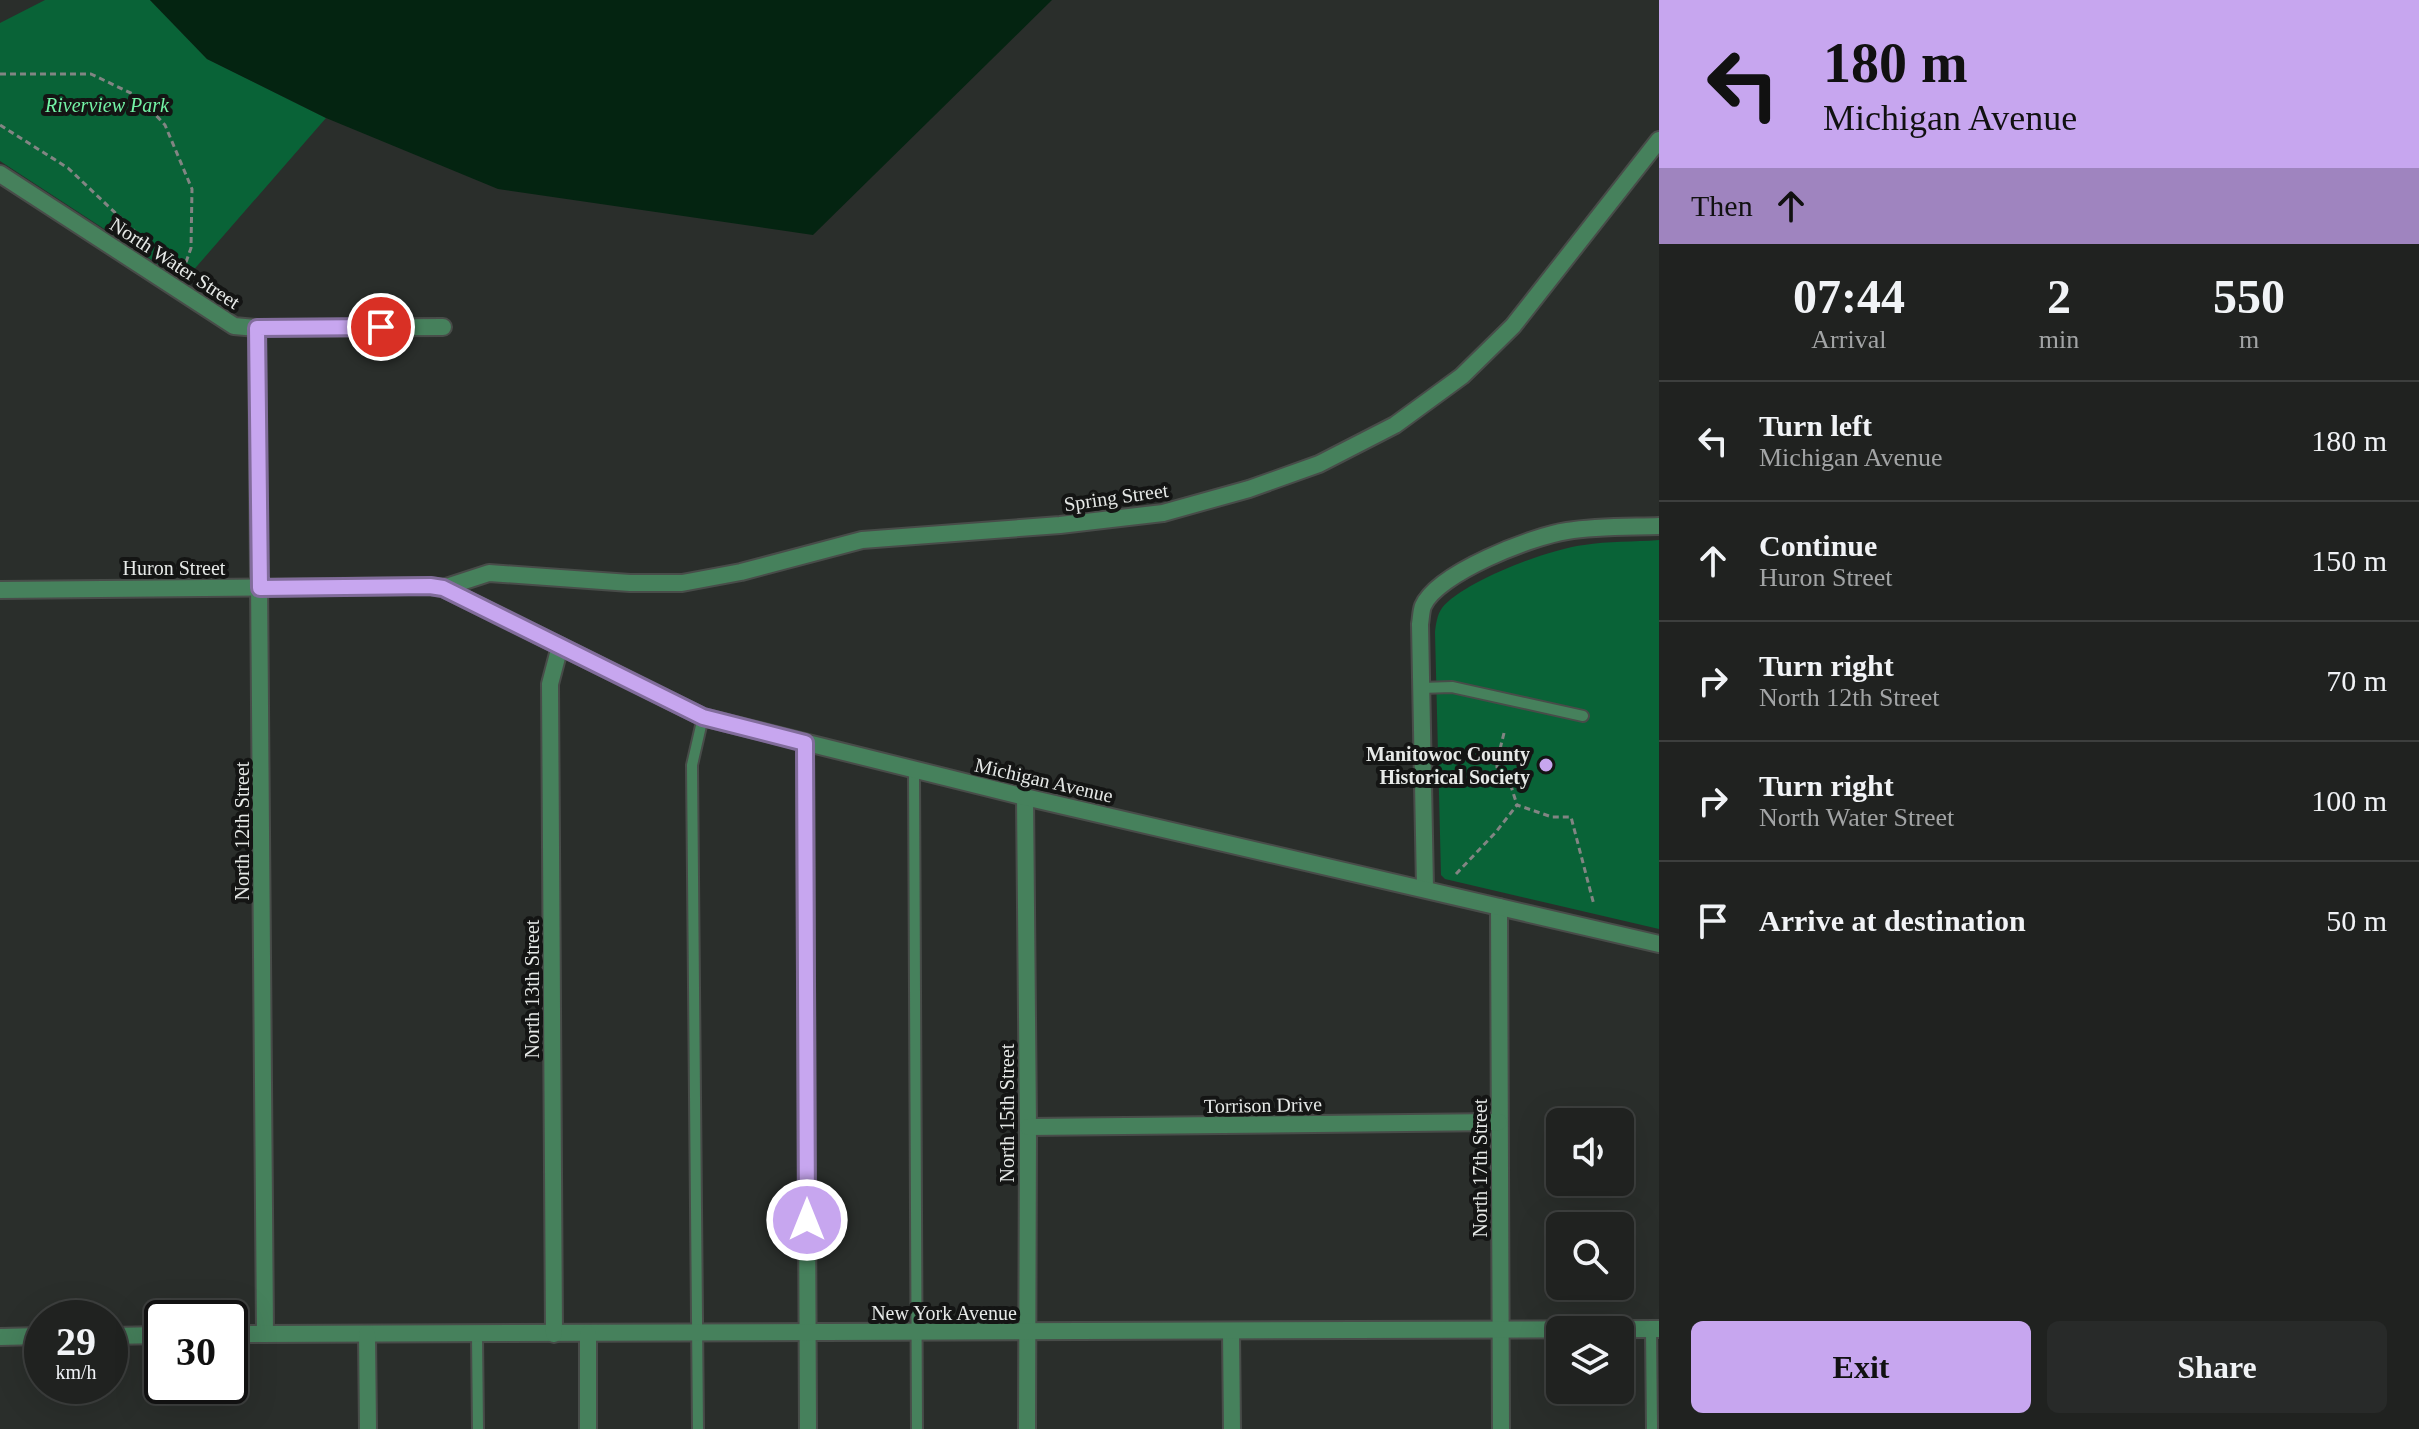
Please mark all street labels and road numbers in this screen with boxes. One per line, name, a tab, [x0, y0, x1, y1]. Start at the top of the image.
street label: North Water Street	[106, 213, 244, 313]
street label: Spring Street	[1062, 479, 1170, 516]
street label: Huron Street	[123, 557, 226, 579]
street label: Michigan Avenue	[972, 753, 1115, 808]
street label: North 12th Street	[231, 761, 253, 900]
street label: North 13th Street	[521, 919, 543, 1058]
street label: North 15th Street	[996, 1043, 1018, 1182]
street label: Torrison Drive	[1204, 1093, 1322, 1117]
street label: North 17th Street	[1469, 1098, 1491, 1237]
street label: New York Avenue	[871, 1302, 1017, 1324]

